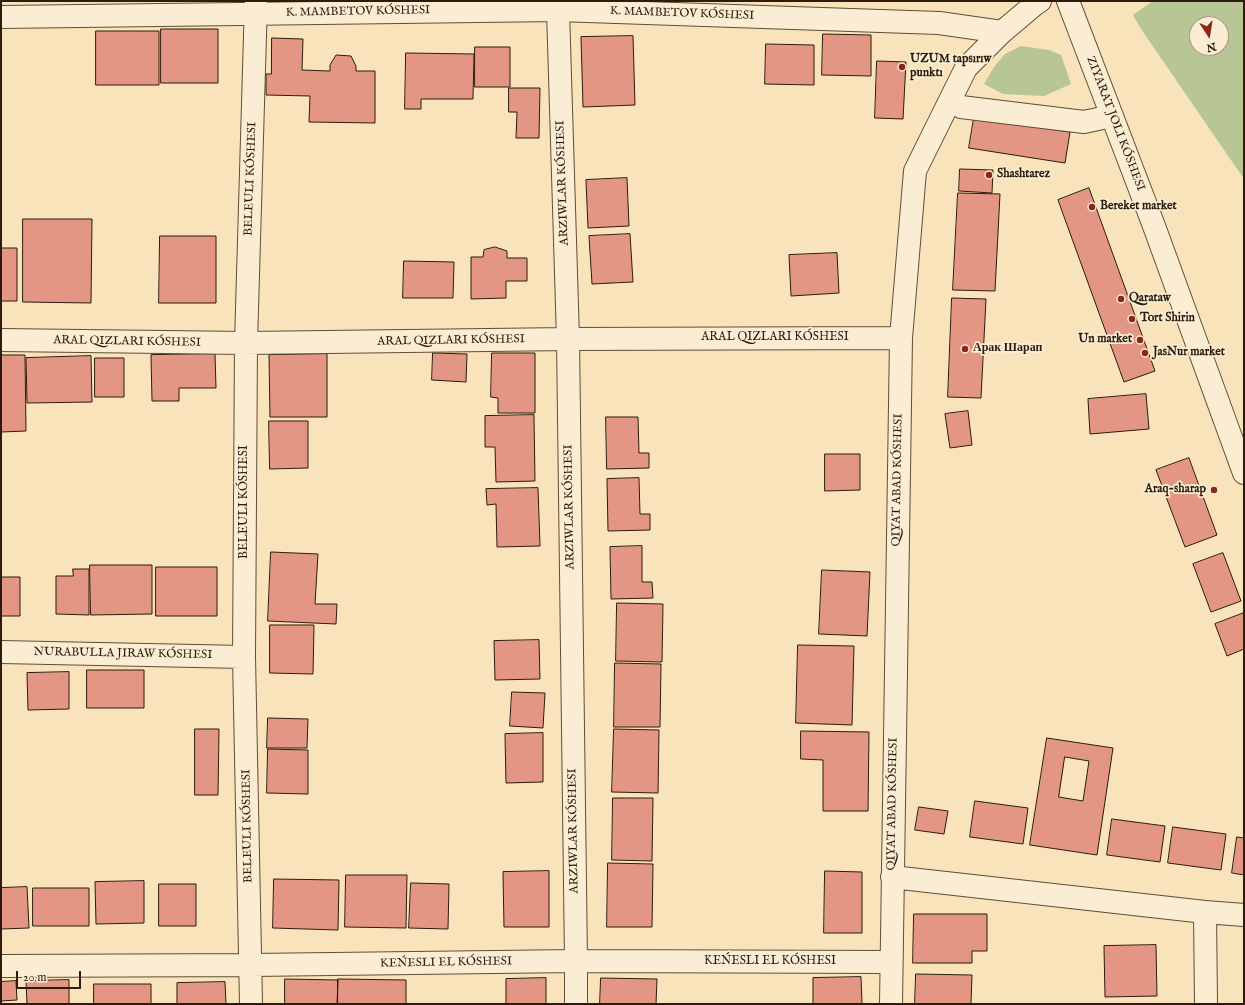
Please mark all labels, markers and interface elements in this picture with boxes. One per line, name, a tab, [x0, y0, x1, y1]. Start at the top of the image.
street label: K. MAMBETOV KÓSHESI	[286, 4, 430, 20]
street label: K. MAMBETOV KÓSHESI	[610, 4, 754, 24]
north arrow	[1189, 16, 1229, 56]
text: N	[1205, 39, 1217, 55]
place label: UZUM tapsırıw punktı	[910, 53, 991, 81]
street label: ZIYARAT JOLI KÓSHESI	[1083, 55, 1147, 193]
marker: UZUM tapsırıw punktı	[897, 62, 907, 72]
street label: ARZIWLAR KÓSHESI	[554, 120, 572, 246]
street label: BELEULI KÓSHESI	[242, 122, 260, 236]
place label: Shashtarez	[997, 168, 1050, 182]
marker: Shashtarez	[984, 170, 994, 180]
place label: Bereket market	[1100, 200, 1177, 214]
marker: Bereket market	[1087, 202, 1097, 212]
place label: Qarataw	[1129, 292, 1171, 306]
marker: Qarataw	[1116, 294, 1126, 304]
place label: Tort Shirin	[1140, 312, 1195, 326]
marker: Tort Shirin	[1127, 314, 1137, 324]
street label: ARAL QIZLARI KÓSHESI	[701, 331, 849, 345]
street label: ARAL QIZLARI KÓSHESI	[377, 333, 525, 349]
place label: Un market	[1078, 333, 1132, 347]
street label: ARAL QIZLARI KÓSHESI	[53, 334, 201, 350]
marker: Un market	[1135, 335, 1145, 345]
place label: Арак Шарап	[973, 342, 1042, 356]
marker: Арак Шарап	[960, 344, 970, 354]
place label: JasNur market	[1153, 346, 1225, 360]
marker: JasNur market	[1140, 348, 1150, 358]
street label: QIYAT ABAD KÓSHESI	[890, 413, 906, 547]
street label: ARZIWLAR KÓSHESI	[562, 444, 578, 570]
street label: BELEULI KÓSHESI	[238, 445, 252, 559]
place label: Araq-sharap	[1145, 483, 1206, 497]
marker: Araq-sharap	[1209, 485, 1219, 495]
street label: NURABULLA JIRAW KÓSHESI	[34, 645, 212, 663]
street label: QIYAT ABAD KÓSHESI	[885, 737, 901, 871]
street label: ARZIWLAR KÓSHESI	[566, 768, 582, 894]
street label: BELEULI KÓSHESI	[240, 769, 256, 883]
street label: KEŃESLI EL KÓSHESI	[380, 955, 512, 971]
street label: KEŃESLI EL KÓSHESI	[704, 955, 836, 969]
scale bar	[18, 963, 83, 989]
text: 20 m	[23, 970, 46, 985]

